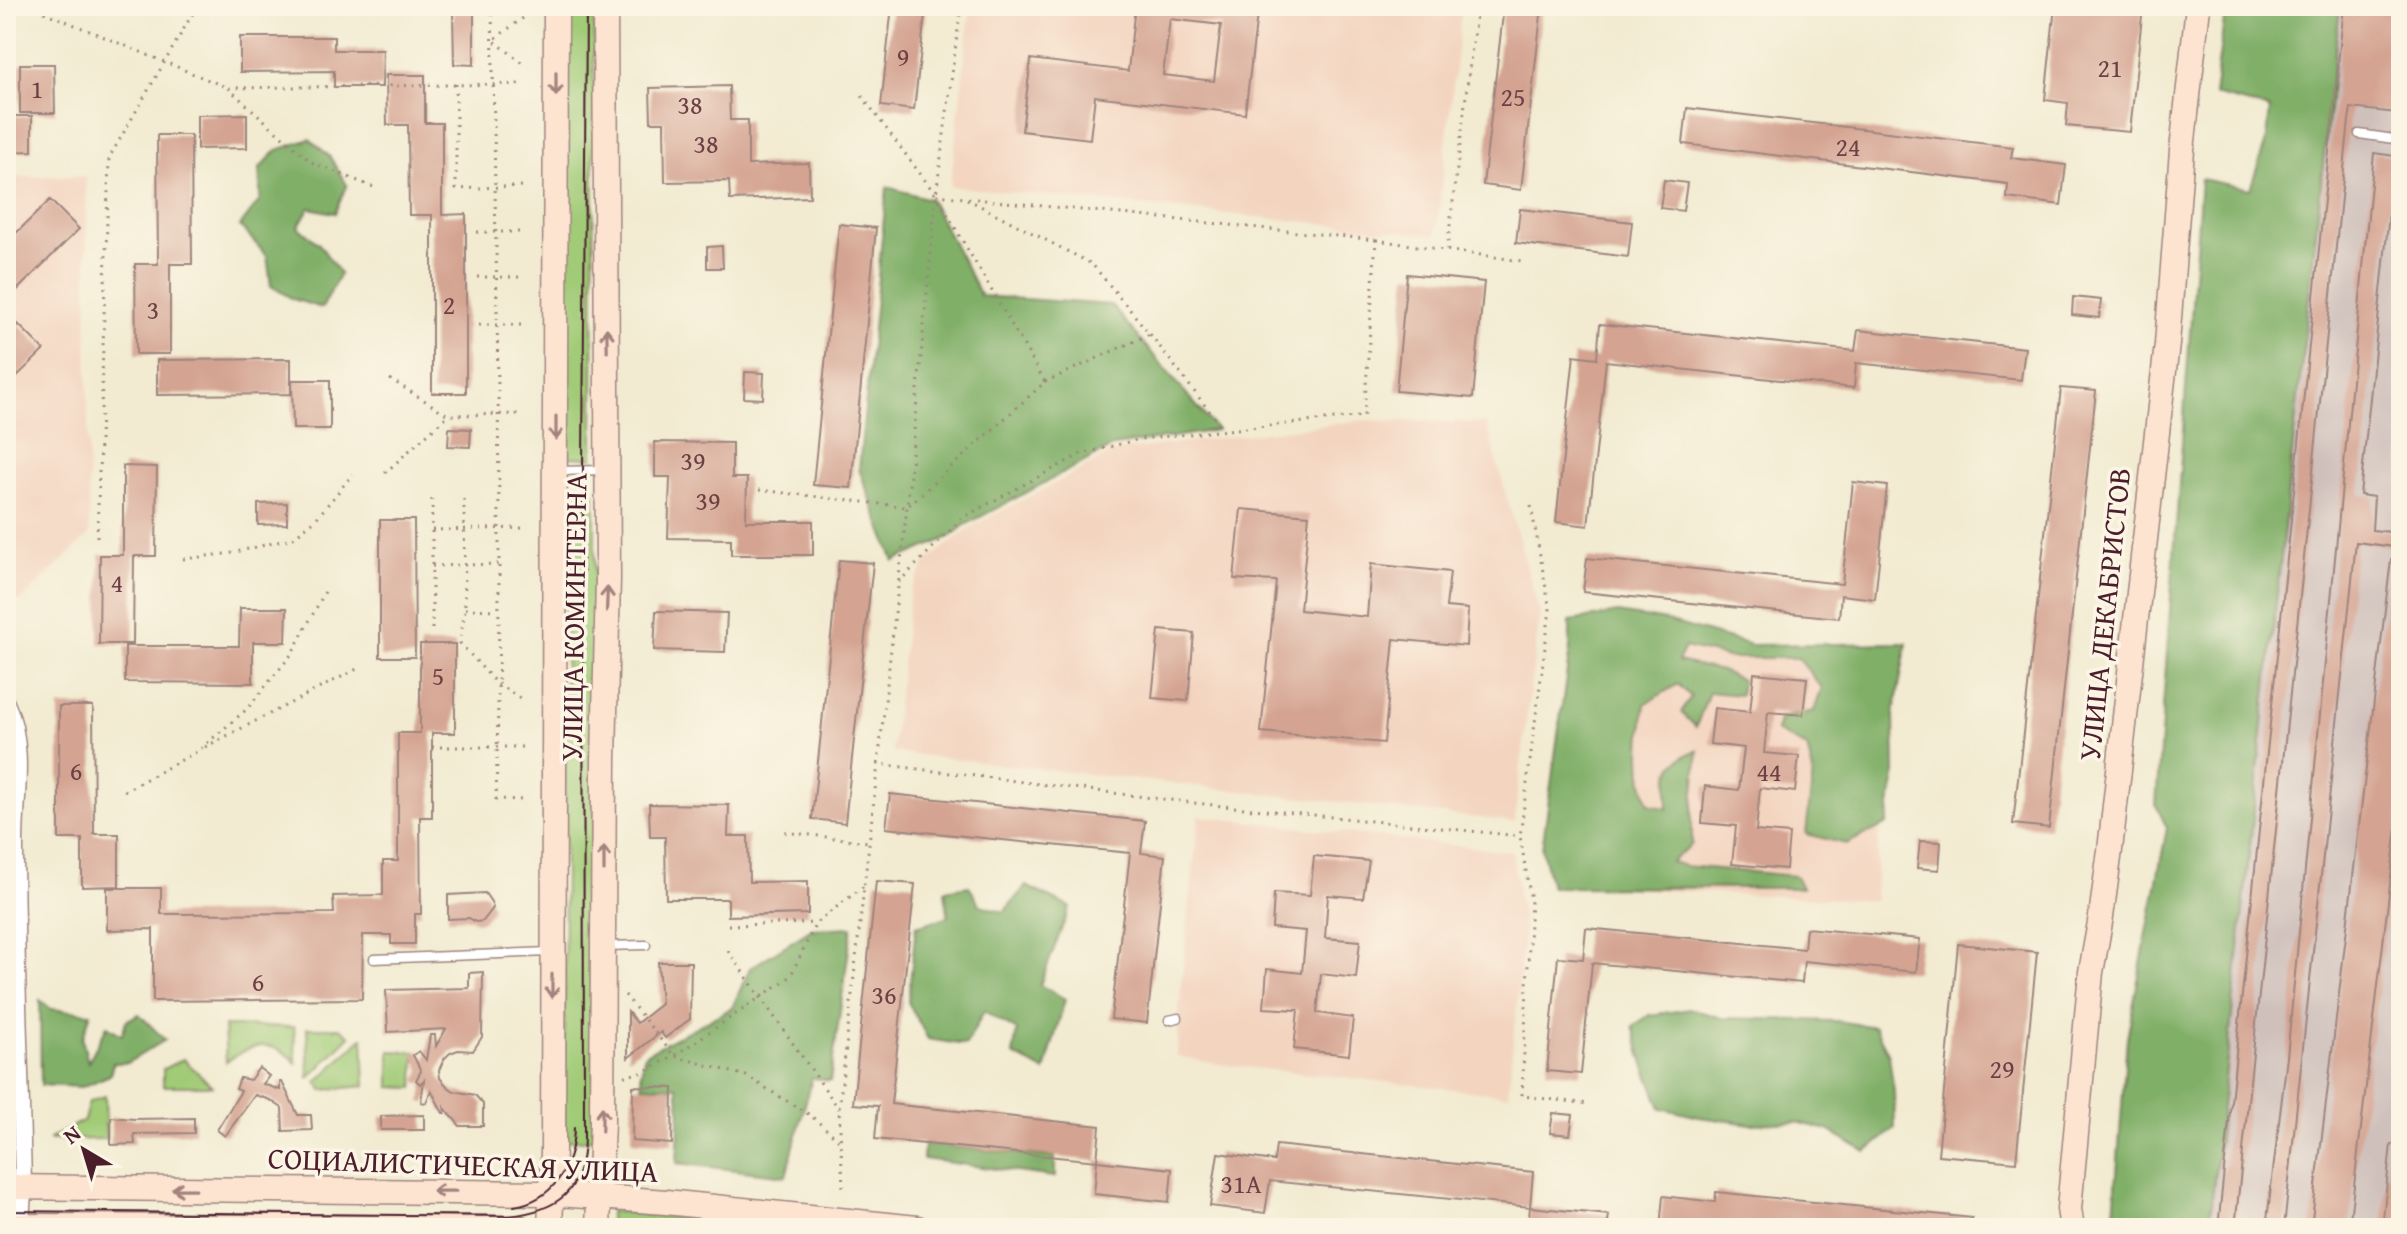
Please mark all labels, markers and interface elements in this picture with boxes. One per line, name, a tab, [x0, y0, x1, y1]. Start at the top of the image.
house number: 9	[897, 37, 909, 76]
house number: 21	[2097, 48, 2123, 87]
house number: 1	[31, 69, 43, 108]
one-way arrow	[548, 70, 564, 97]
house number: 25	[1500, 77, 1526, 116]
house number: 38	[677, 85, 703, 124]
house number: 38	[693, 124, 719, 163]
house number: 24	[1835, 127, 1861, 166]
house number: 2	[443, 285, 455, 324]
house number: 3	[147, 290, 159, 329]
one-way arrow	[599, 327, 615, 354]
one-way arrow	[548, 414, 563, 441]
house number: 39	[680, 441, 706, 480]
street label: УЛИЦА ДЕКАБРИСТОВ	[2067, 465, 2141, 763]
street label: УЛИЦА КОМИНТЕРНА	[548, 473, 598, 761]
house number: 39	[695, 481, 721, 520]
house number: 4	[111, 563, 123, 602]
one-way arrow	[600, 586, 615, 613]
house number: 5	[432, 656, 444, 695]
house number: 6	[70, 751, 82, 790]
house number: 44	[1756, 752, 1782, 791]
one-way arrow	[596, 846, 612, 873]
house number: 6	[252, 962, 264, 1001]
one-way arrow	[544, 972, 560, 999]
house number: 36	[871, 975, 897, 1014]
house number: 29	[1989, 1049, 2015, 1088]
one-way arrow	[594, 1106, 610, 1133]
north arrow	[44, 1110, 124, 1190]
text: N	[56, 1117, 88, 1151]
street label: СОЦИАЛИСТИЧЕСКАЯ УЛИЦА	[267, 1135, 659, 1193]
house number: 31А	[1221, 1164, 1262, 1203]
one-way arrow	[171, 1181, 198, 1197]
one-way arrow	[431, 1183, 458, 1199]

